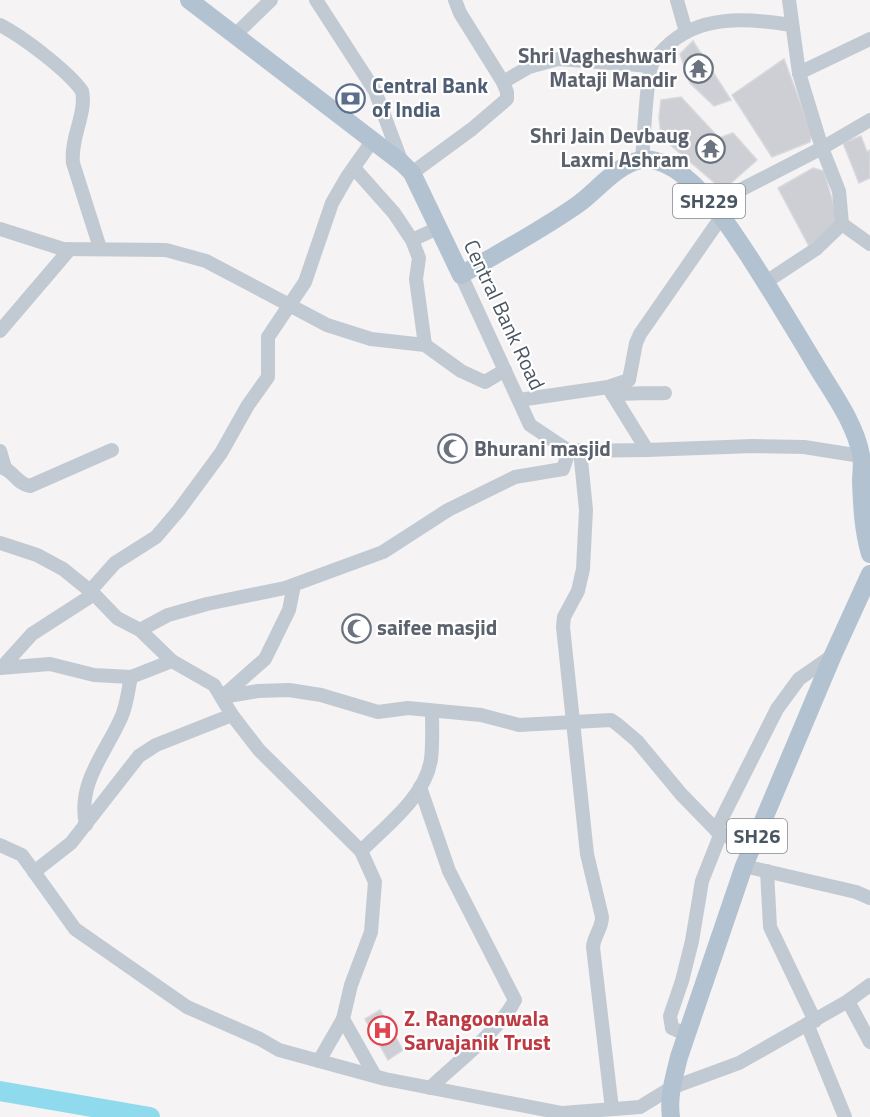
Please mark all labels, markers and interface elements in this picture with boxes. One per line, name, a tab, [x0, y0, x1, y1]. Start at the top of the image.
place label: Shri Vagheshwari Mataji Mandir	[518, 39, 677, 95]
temple icon: Shri Vagheshwari Mataji Mandir	[682, 52, 714, 84]
place label: Central Bank of India	[372, 69, 488, 125]
bank icon: Central Bank of India	[335, 82, 367, 114]
place label: Shri Jain Devbaug Laxmi Ashram	[530, 119, 689, 175]
temple icon: Shri Jain Devbaug Laxmi Ashram	[694, 132, 726, 164]
road number: SH229	[673, 184, 745, 218]
street label: Central Bank Road	[456, 234, 554, 395]
place label: Bhurani masjid	[474, 432, 611, 464]
mosque icon: Bhurani masjid	[437, 433, 469, 465]
place label: saifee masjid	[377, 611, 497, 643]
mosque icon: saifee masjid	[340, 612, 372, 644]
road number: SH26	[727, 819, 787, 853]
place label: Z. Rangoonwala Sarvajanik Trust	[404, 1002, 551, 1058]
hospital icon: Z. Rangoonwala Sarvajanik Trust	[367, 1015, 399, 1047]

